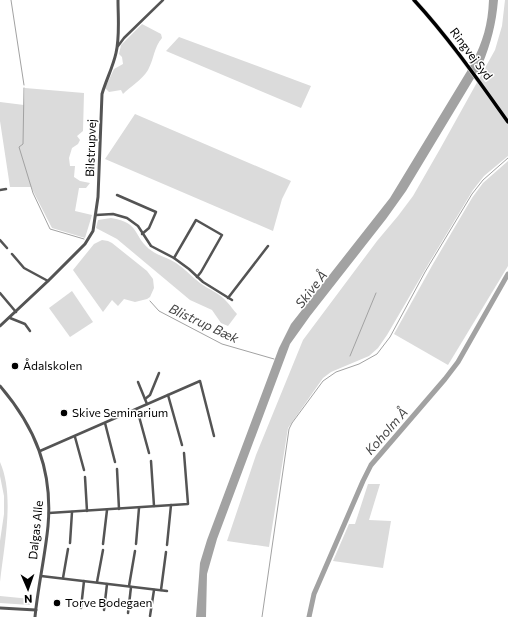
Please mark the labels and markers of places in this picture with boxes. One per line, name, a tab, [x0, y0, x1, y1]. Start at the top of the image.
place label: Ådalskolen	[23, 358, 82, 372]
marker: Ådalskolen	[10, 361, 20, 371]
place label: Skive Seminarium	[72, 405, 168, 419]
marker: Skive Seminarium	[59, 408, 69, 418]
place label: Torve Bodegaen	[65, 595, 152, 609]
marker: Torve Bodegaen	[52, 598, 62, 608]

